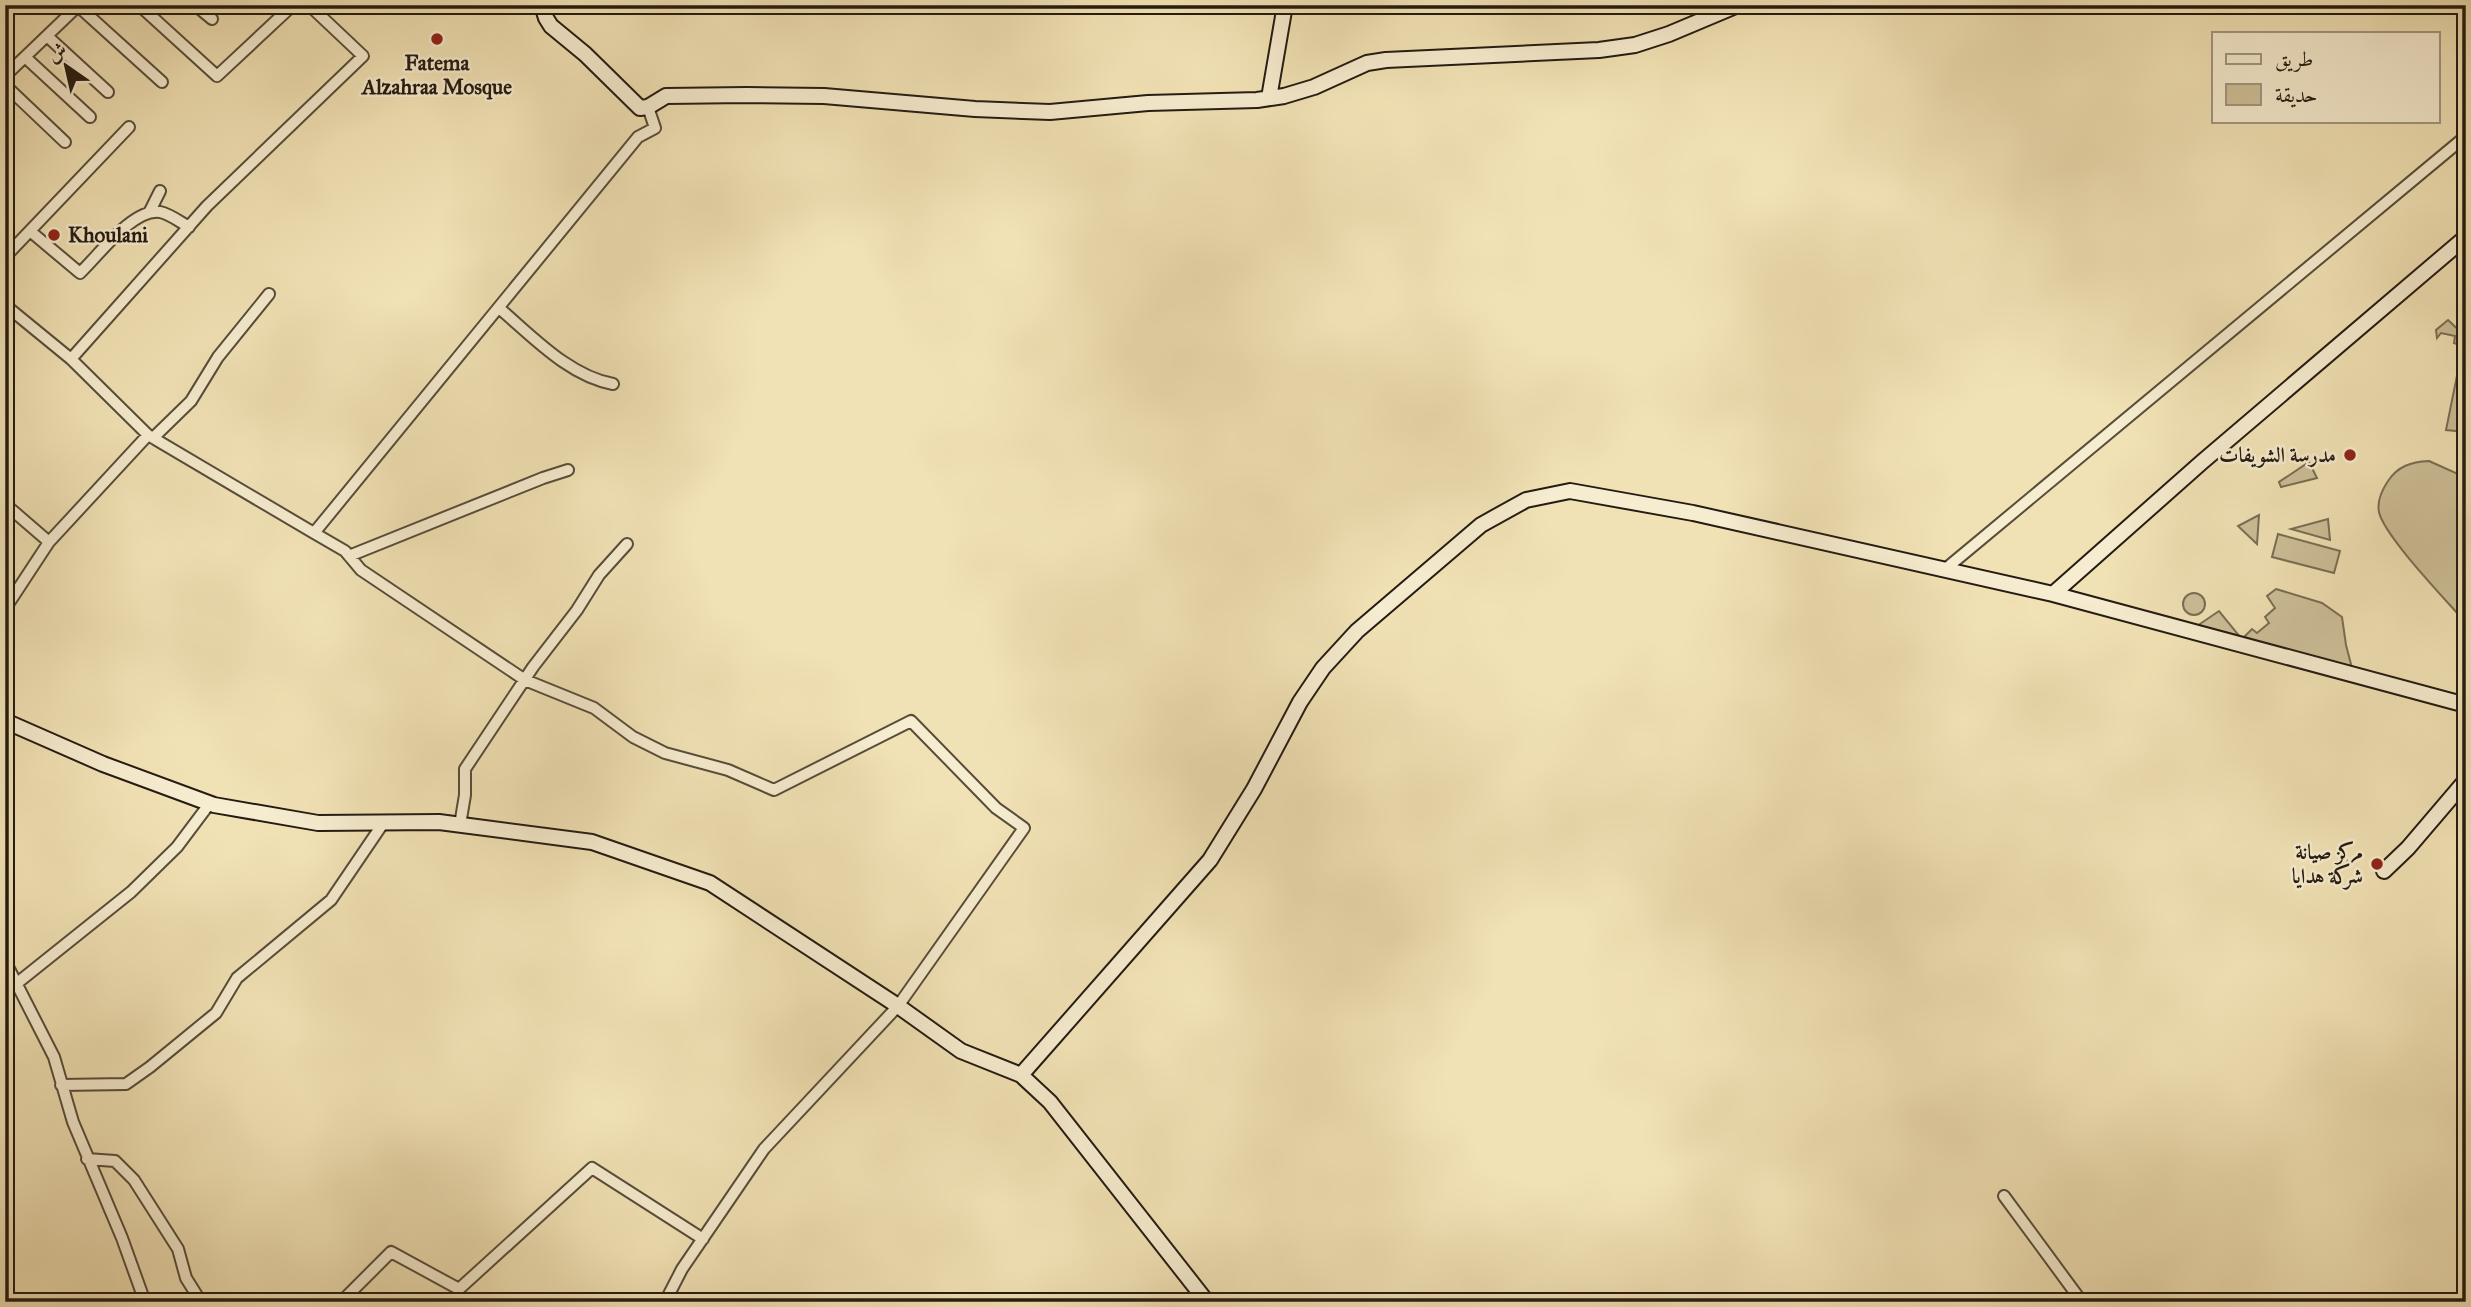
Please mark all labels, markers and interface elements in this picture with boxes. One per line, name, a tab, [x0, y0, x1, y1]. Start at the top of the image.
marker: Fatema Alzahraa Mosque	[429, 31, 445, 47]
north arrow	[32, 32, 102, 102]
legend	[2212, 32, 2440, 122]
text: ش	[43, 38, 71, 67]
text: طريق	[2275, 46, 2313, 72]
place label: Fatema Alzahraa Mosque	[360, 50, 512, 100]
text: حديقة	[2275, 82, 2318, 108]
place label: Khoulani	[68, 222, 148, 248]
marker: Khoulani	[46, 227, 62, 243]
place label: مدرسة الشويفات	[2219, 442, 2336, 468]
marker: مدرسة الشويفات	[2342, 447, 2358, 463]
place label: مركز صيانة شركة هدايا	[2292, 839, 2363, 890]
marker: مركز صيانة شركة هدايا	[2369, 856, 2385, 872]

